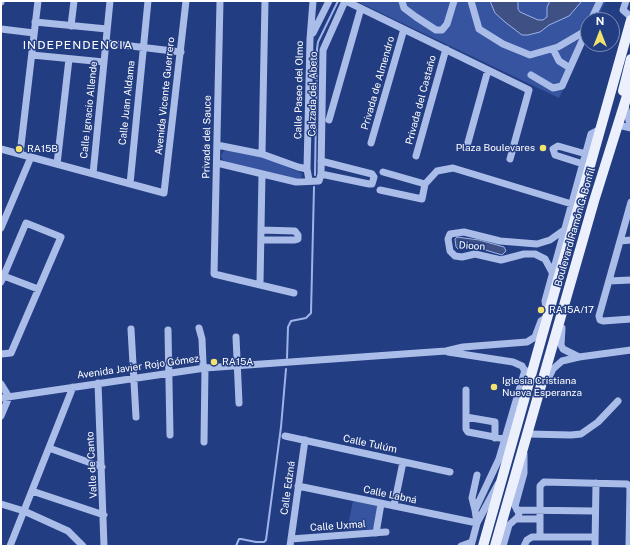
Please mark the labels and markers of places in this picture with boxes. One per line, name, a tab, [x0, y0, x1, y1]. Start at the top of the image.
place label: Plaza Boulevares	[456, 142, 535, 154]
place label: RA15B	[27, 143, 58, 155]
marker: Plaza Boulevares	[538, 143, 548, 153]
marker: RA15B	[14, 144, 24, 154]
place label: RA15A/17	[549, 304, 594, 316]
marker: RA15A/17	[536, 305, 546, 315]
place label: RA15A	[222, 356, 253, 368]
marker: RA15A	[209, 357, 219, 367]
place label: Iglesia Cristiana Nueva Esperanza	[502, 375, 582, 398]
marker: Iglesia Cristiana Nueva Esperanza	[489, 382, 499, 392]

